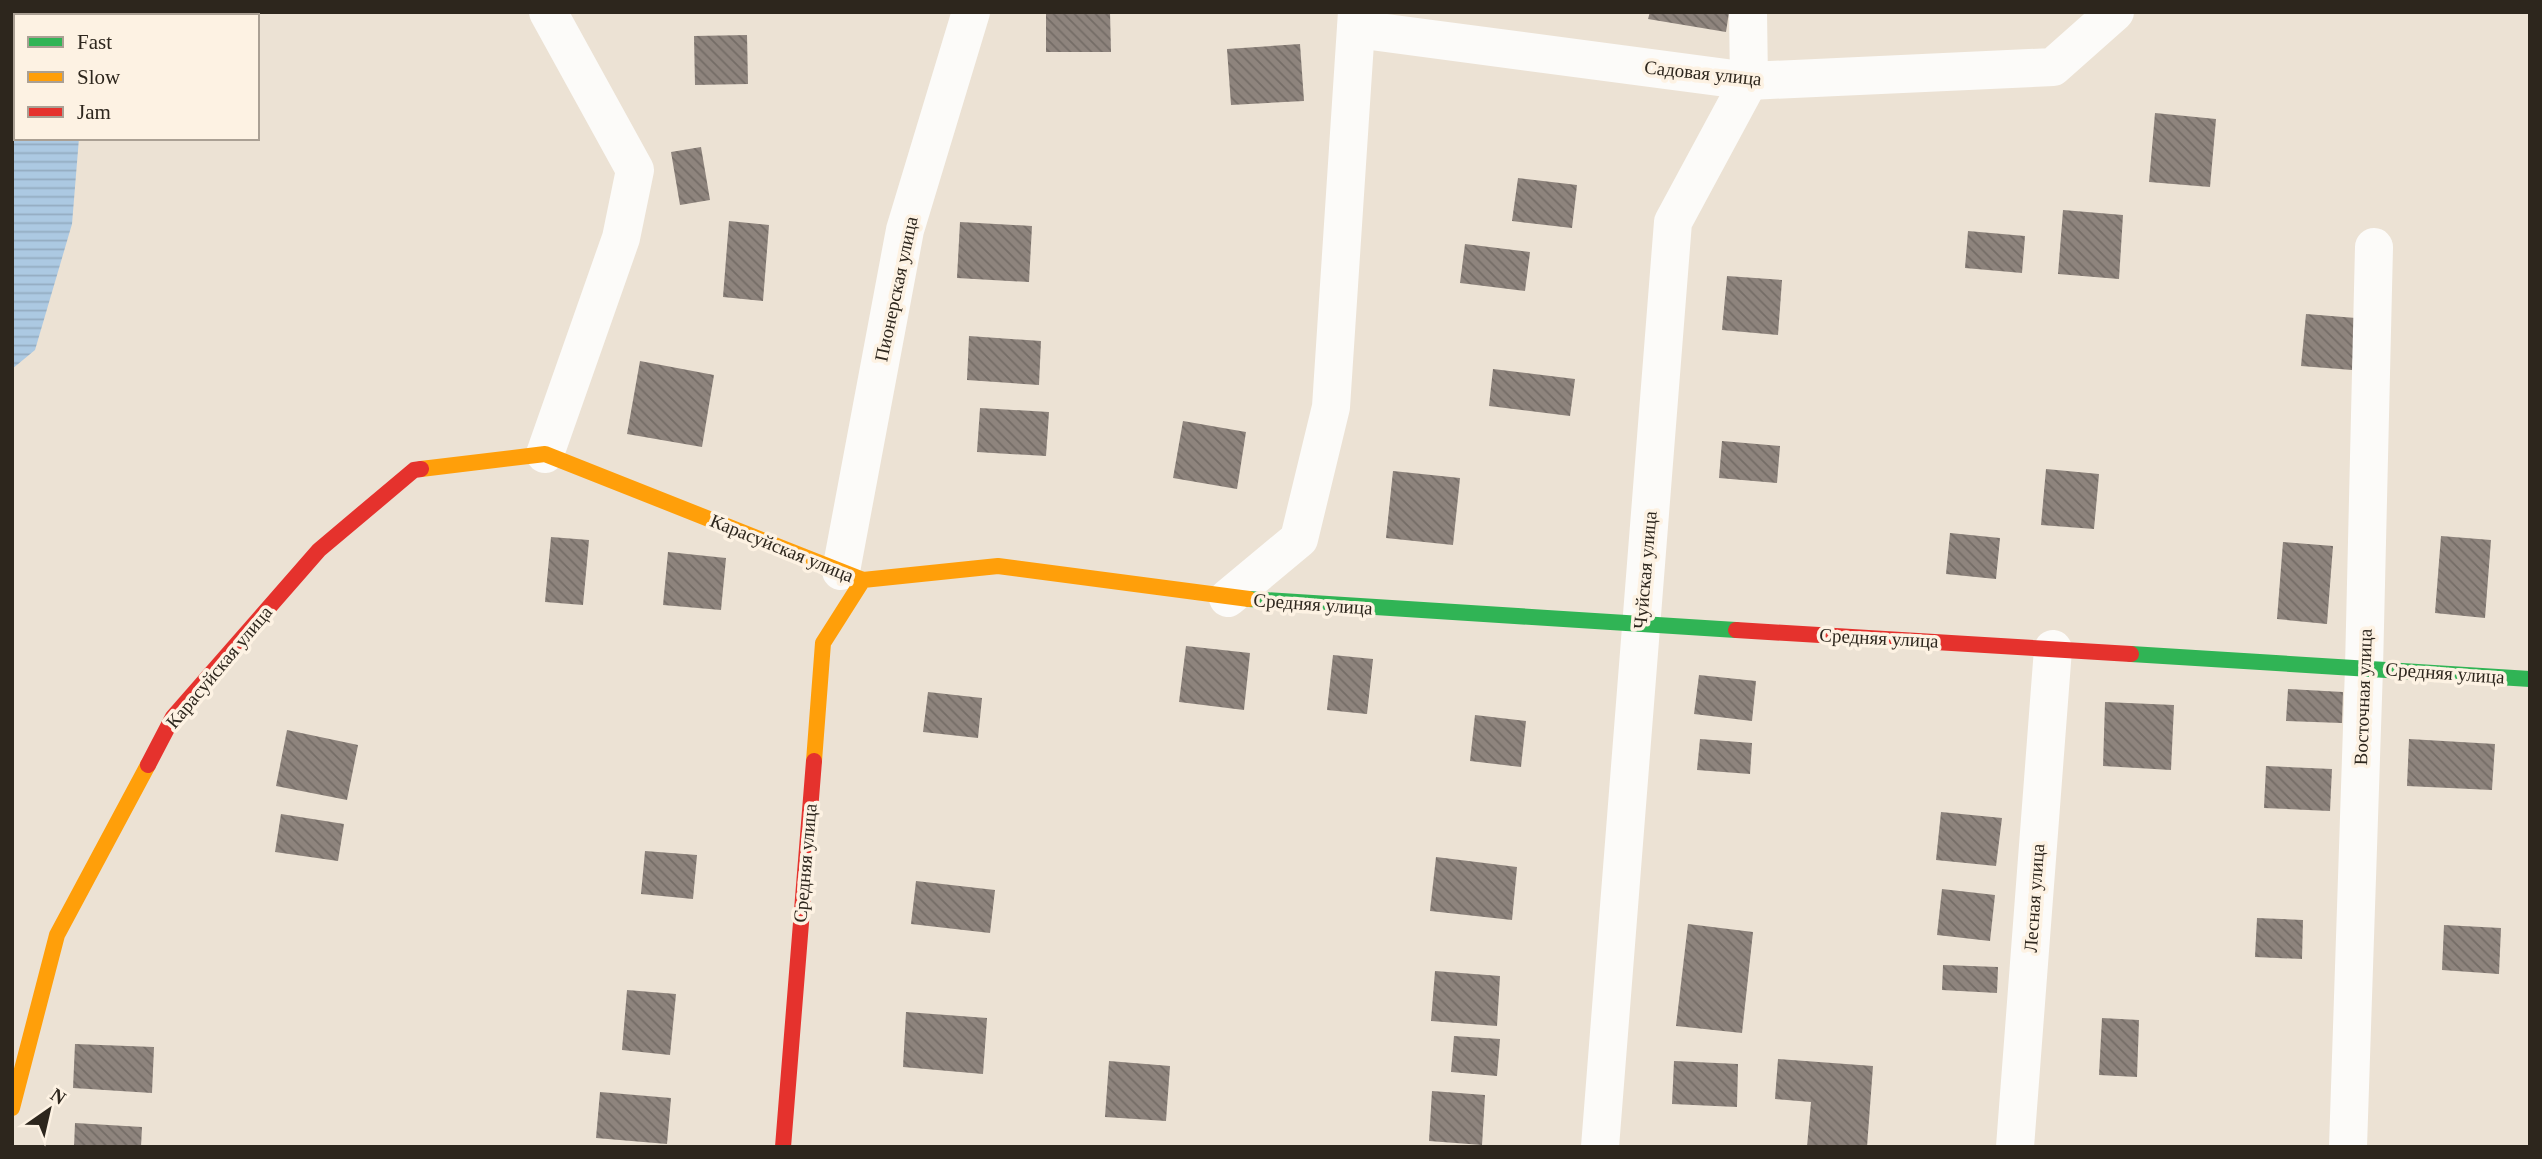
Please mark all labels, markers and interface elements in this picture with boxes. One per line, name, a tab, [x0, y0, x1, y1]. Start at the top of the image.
legend	[14, 14, 259, 140]
text: Fast	[77, 30, 112, 54]
street label: Садовая улица	[1643, 56, 1763, 90]
text: Slow	[77, 65, 121, 89]
text: Jam	[77, 100, 111, 124]
street label: Пионерская улица	[870, 214, 922, 363]
street label: Карасуйская улица	[707, 510, 857, 587]
street label: Чуйская улица	[1629, 510, 1661, 630]
street label: Средняя улица	[1253, 589, 1374, 619]
street label: Карасуйская улица	[162, 601, 277, 732]
street label: Средняя улица	[1819, 624, 1940, 652]
street label: Восточная улица	[2350, 628, 2376, 766]
street label: Средняя улица	[2385, 658, 2506, 688]
street label: Средняя улица	[789, 802, 821, 923]
street label: Лесная улица	[2020, 842, 2048, 953]
north arrow	[14, 1075, 84, 1145]
text: N	[47, 1084, 70, 1109]

